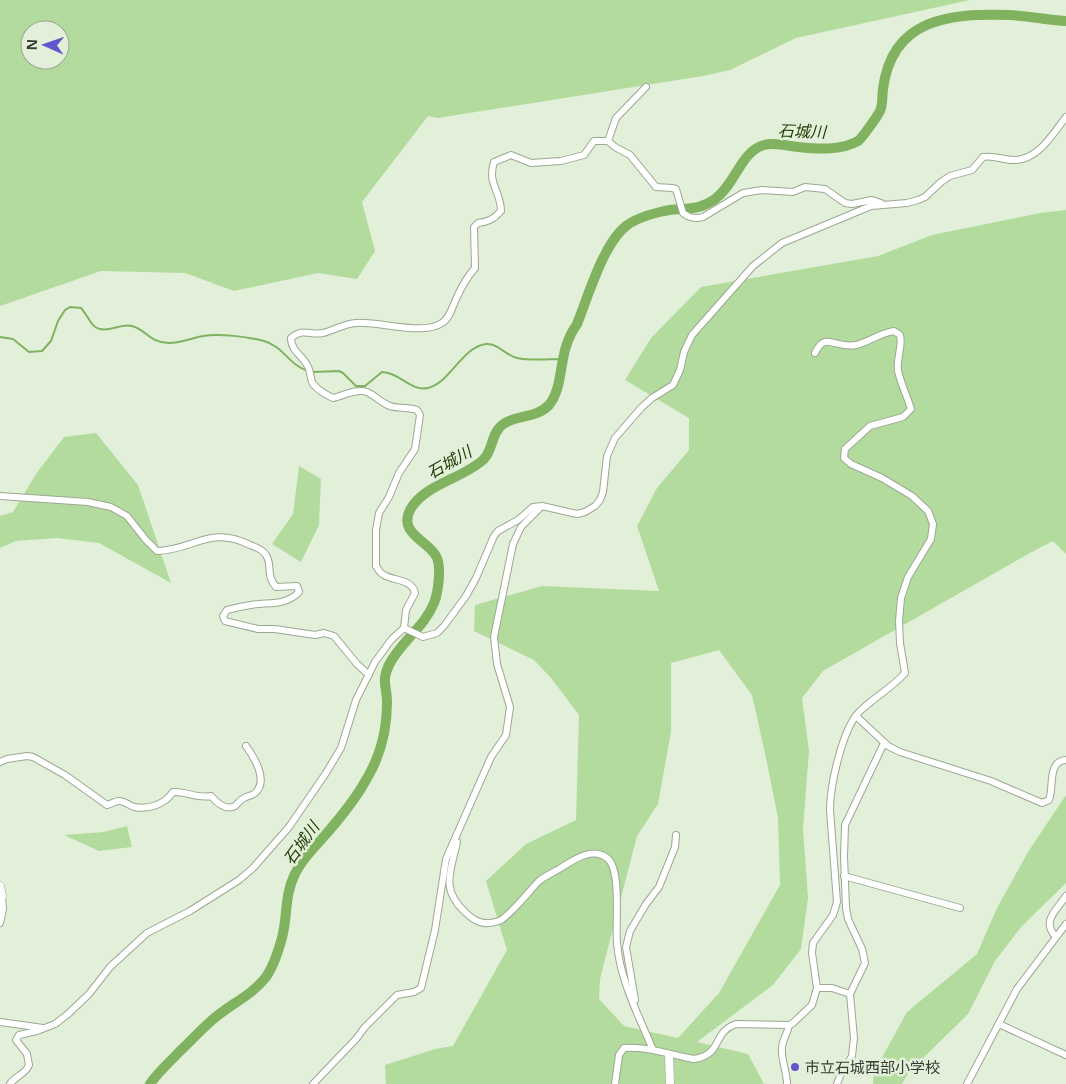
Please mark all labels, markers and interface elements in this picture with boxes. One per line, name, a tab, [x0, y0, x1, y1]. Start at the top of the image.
north arrow	[20, 20, 70, 70]
text: N	[22, 39, 41, 51]
water label: 石城川	[778, 119, 828, 143]
water label: 石城川	[423, 439, 477, 484]
water label: 石城川	[278, 816, 325, 869]
place label: 市立石城西部小学校	[805, 1057, 940, 1077]
marker: 市立石城西部小学校	[789, 1061, 801, 1073]

